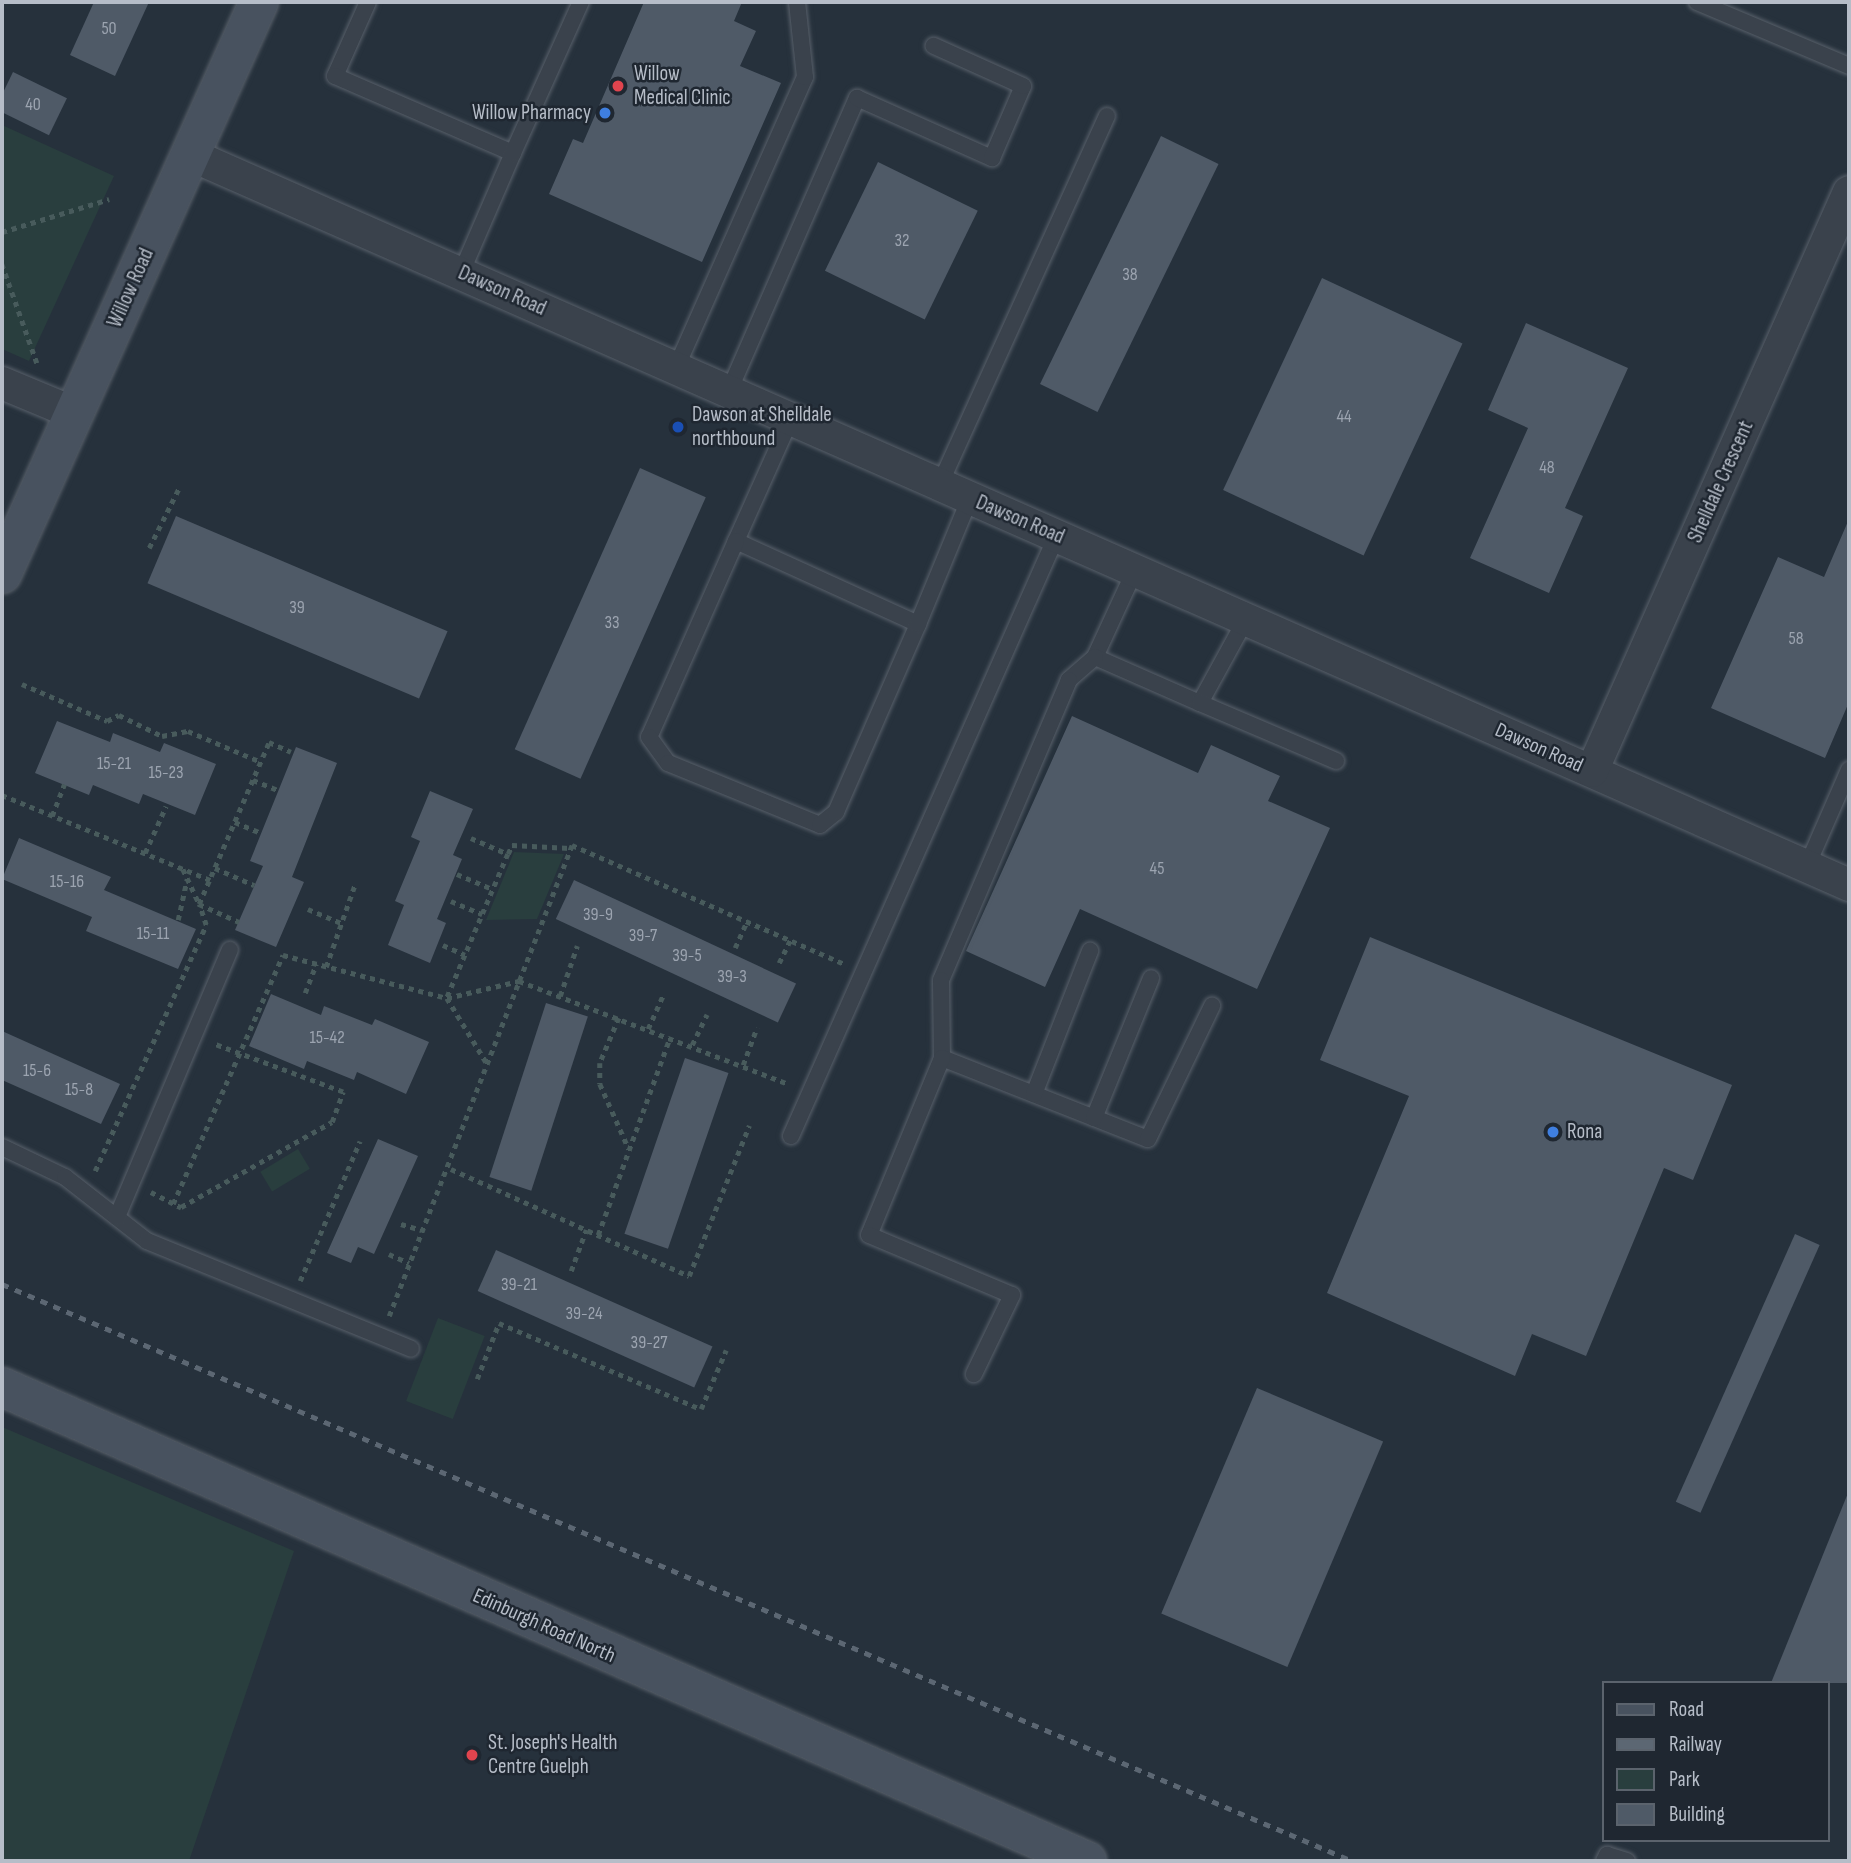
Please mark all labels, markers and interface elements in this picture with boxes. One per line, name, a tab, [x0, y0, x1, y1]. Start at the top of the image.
house number: 50	[101, 18, 117, 40]
place label: Willow Medical Clinic	[634, 61, 731, 111]
marker: Willow Medical Clinic	[608, 76, 628, 96]
house number: 40	[25, 94, 41, 116]
place label: Willow Pharmacy	[472, 100, 591, 126]
marker: Willow Pharmacy	[597, 105, 613, 121]
house number: 32	[895, 230, 909, 252]
street label: Willow Road	[102, 244, 160, 332]
street label: Dawson Road	[454, 260, 550, 322]
house number: 38	[1122, 264, 1138, 286]
place label: Dawson at Shelldale northbound	[692, 402, 832, 452]
house number: 44	[1336, 406, 1352, 428]
street label: Shelldale Crescent	[1683, 417, 1759, 547]
marker: Dawson at Shelldale northbound	[670, 419, 686, 435]
house number: 48	[1539, 457, 1555, 479]
street label: Dawson Road	[972, 490, 1068, 550]
house number: 39	[289, 597, 305, 619]
house number: 33	[604, 612, 620, 634]
house number: 58	[1788, 628, 1804, 650]
street label: Dawson Road	[1491, 717, 1587, 779]
house number: 15-21	[97, 753, 131, 775]
house number: 15-23	[148, 762, 184, 784]
house number: 45	[1150, 858, 1164, 880]
house number: 15-16	[50, 871, 84, 893]
house number: 39-9	[583, 904, 613, 926]
house number: 15-11	[137, 923, 169, 945]
house number: 39-7	[629, 925, 657, 947]
house number: 39-5	[672, 945, 702, 967]
house number: 39-3	[717, 966, 747, 988]
house number: 15-42	[309, 1027, 345, 1049]
house number: 15-6	[23, 1060, 51, 1082]
house number: 15-8	[65, 1079, 93, 1101]
place label: Rona	[1567, 1119, 1602, 1145]
marker: Rona	[1545, 1124, 1561, 1140]
house number: 39-21	[501, 1274, 537, 1296]
house number: 39-24	[566, 1303, 602, 1325]
house number: 39-27	[631, 1332, 667, 1354]
street label: Edinburgh Road North	[469, 1583, 619, 1669]
legend	[1602, 1681, 1830, 1842]
text: Road	[1669, 1697, 1704, 1722]
place label: St. Joseph's Health Centre Guelph	[488, 1730, 618, 1780]
text: Railway	[1669, 1732, 1722, 1757]
marker: St. Joseph's Health Centre Guelph	[462, 1745, 482, 1765]
text: Park	[1669, 1767, 1700, 1792]
text: Building	[1669, 1802, 1725, 1827]

